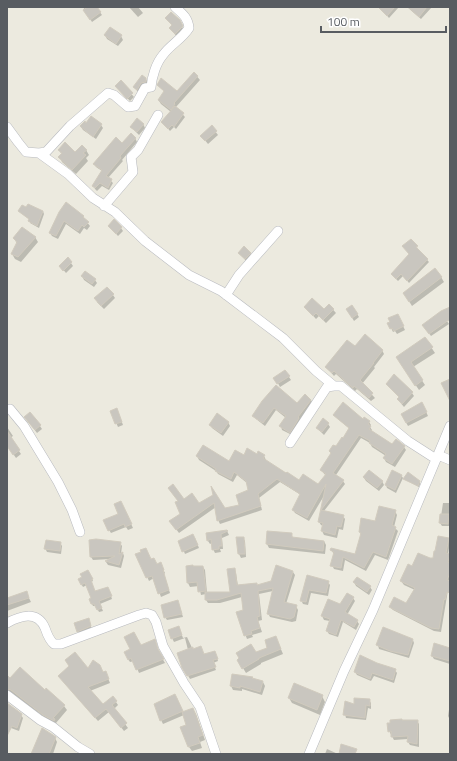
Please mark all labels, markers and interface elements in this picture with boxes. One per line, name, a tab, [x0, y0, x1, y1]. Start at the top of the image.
scale bar	[321, 8, 446, 34]
text: 100 m	[327, 12, 360, 31]

